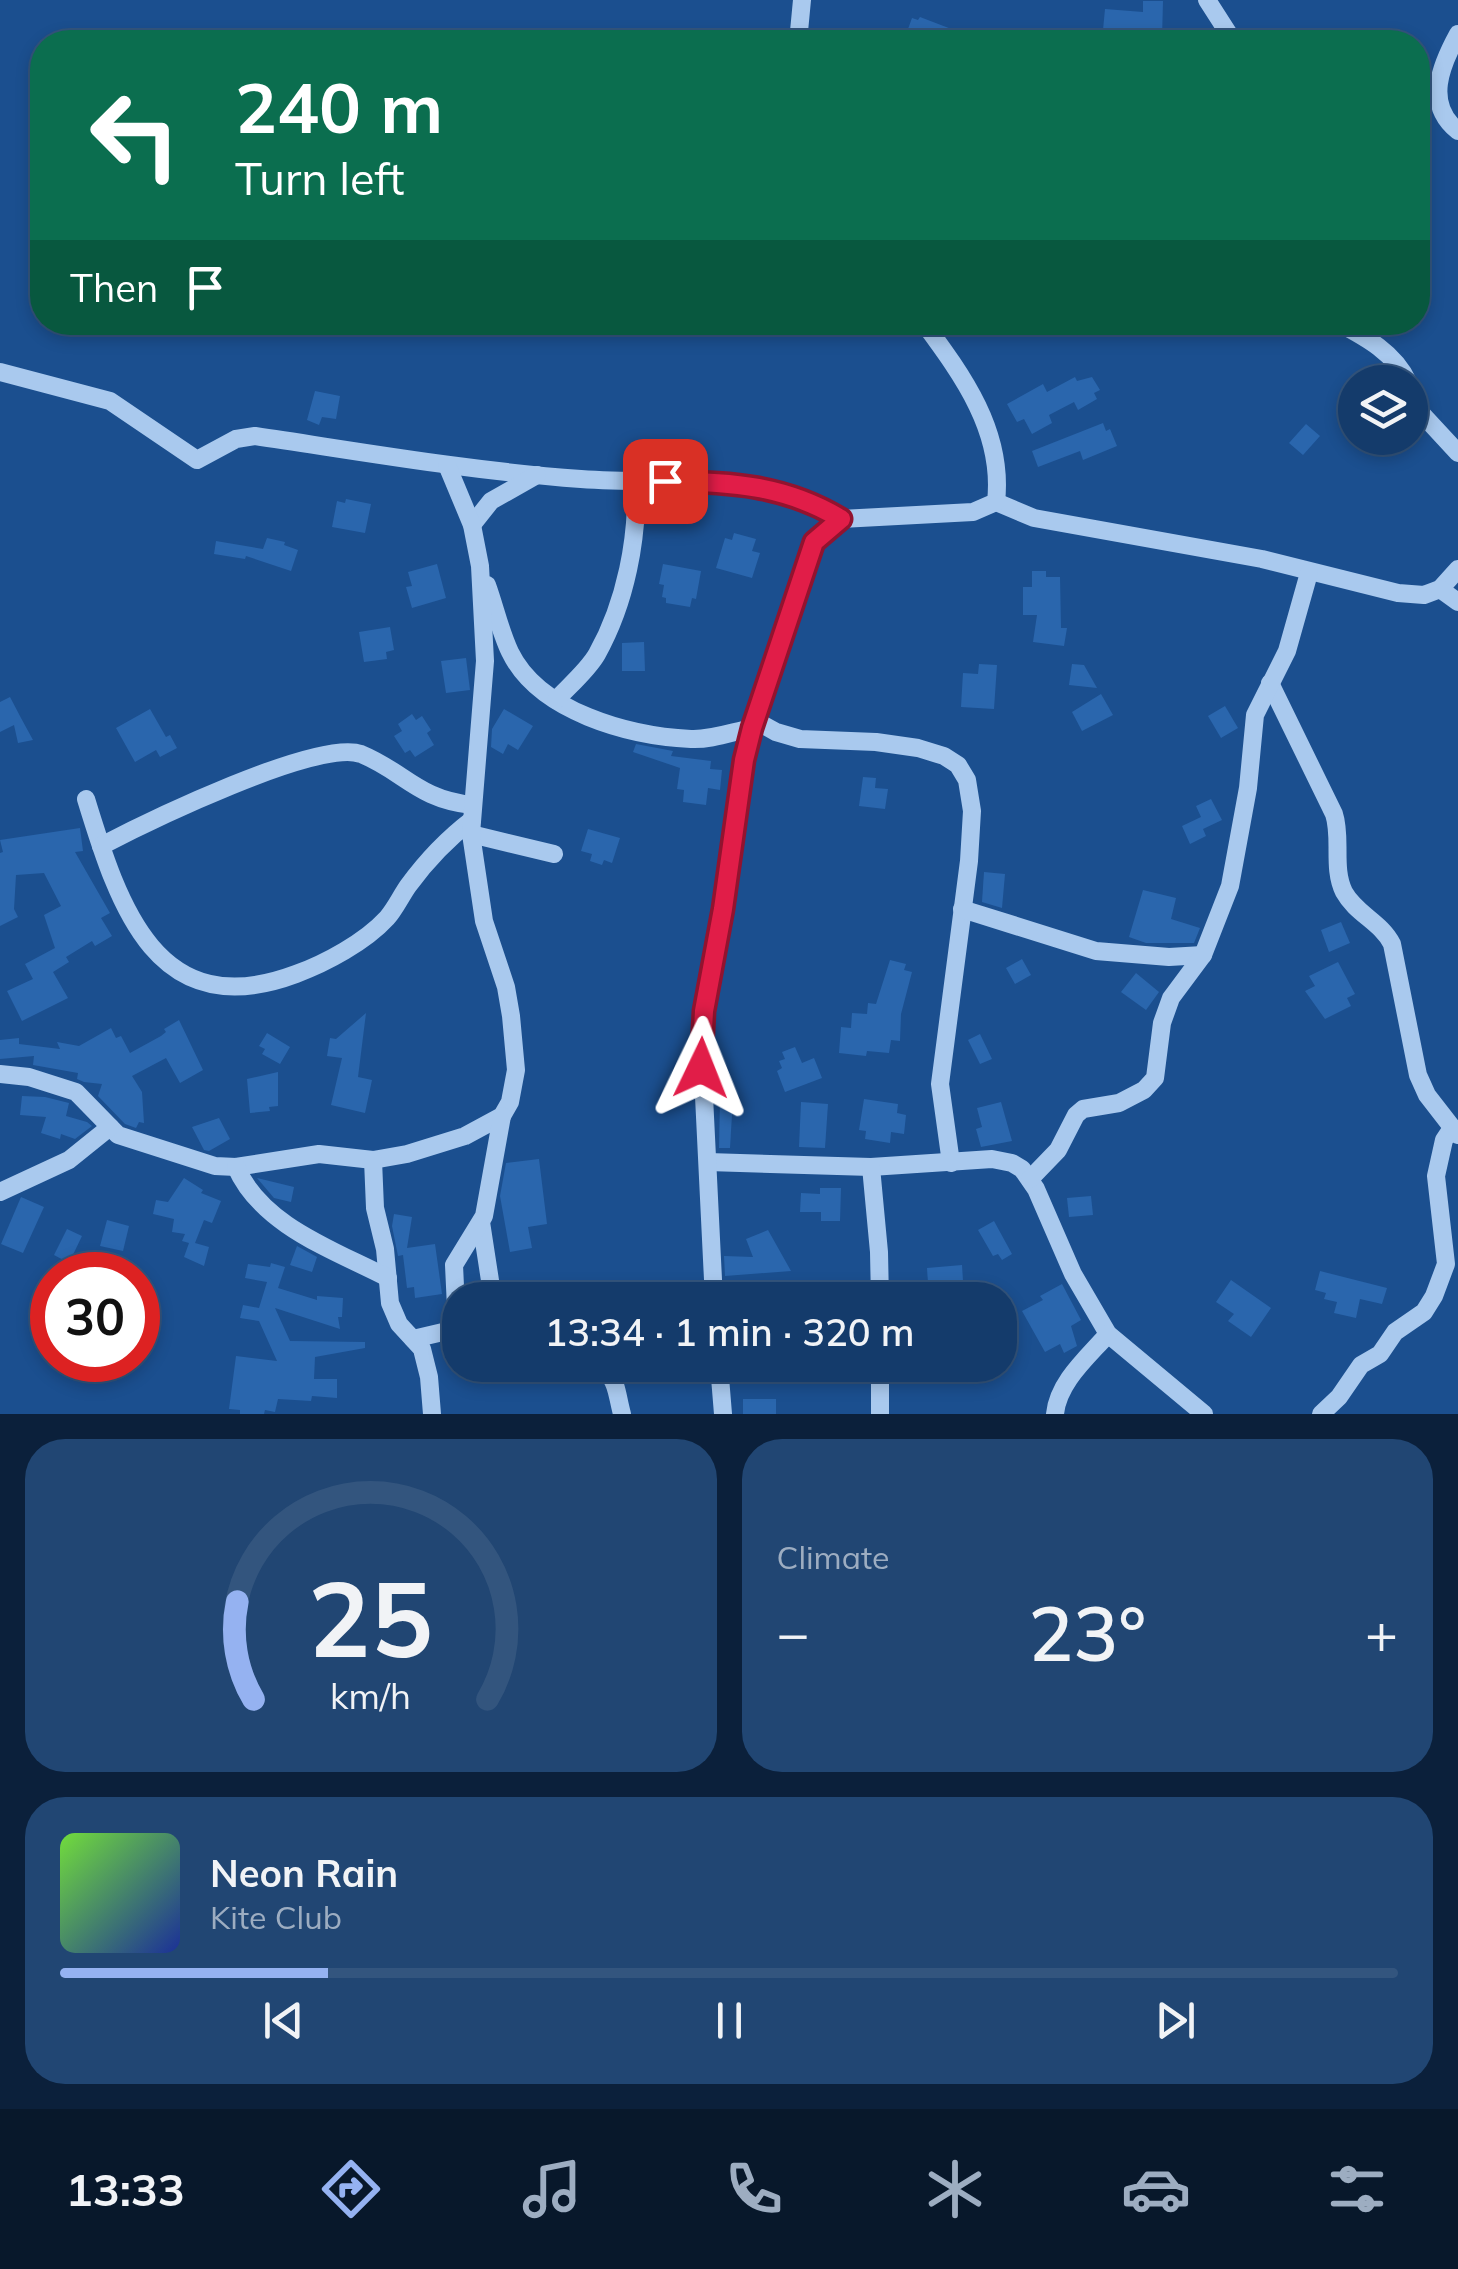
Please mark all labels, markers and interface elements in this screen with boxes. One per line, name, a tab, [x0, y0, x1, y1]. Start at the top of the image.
text: 240 m	[235, 63, 443, 151]
icon: left	[70, 70, 200, 200]
text: Turn left	[235, 150, 404, 206]
icon: arrive	[178, 260, 233, 315]
text: Then	[70, 264, 158, 312]
map controls	[1338, 365, 1428, 455]
button: layers	[1338, 365, 1428, 455]
pin	[623, 439, 708, 524]
icon: arrive	[638, 454, 693, 509]
position arrow	[649, 1016, 753, 1120]
speed limit sign: 30	[30, 1252, 160, 1382]
text: 13:34 · 1 min · 320 m	[544, 1308, 915, 1356]
text: Climate	[777, 1537, 889, 1577]
text: 25	[308, 1552, 433, 1683]
text: 23°	[1028, 1586, 1146, 1680]
text: −	[777, 1598, 810, 1667]
text: +	[1365, 1598, 1398, 1667]
text: km/h	[330, 1673, 411, 1718]
text: Neon Rain	[210, 1849, 398, 1897]
text: Kite Club	[210, 1897, 342, 1937]
icon: previous	[256, 1993, 311, 2048]
icon: pause	[702, 1993, 757, 2048]
icon: next	[1148, 1993, 1203, 2048]
icon: directions	[316, 2154, 386, 2224]
icon: music	[517, 2154, 587, 2224]
icon: phone	[719, 2154, 789, 2224]
icon: climate	[920, 2154, 990, 2224]
icon: car	[1121, 2154, 1191, 2224]
icon: filters	[1322, 2154, 1392, 2224]
text: 13:33	[66, 2161, 185, 2217]

